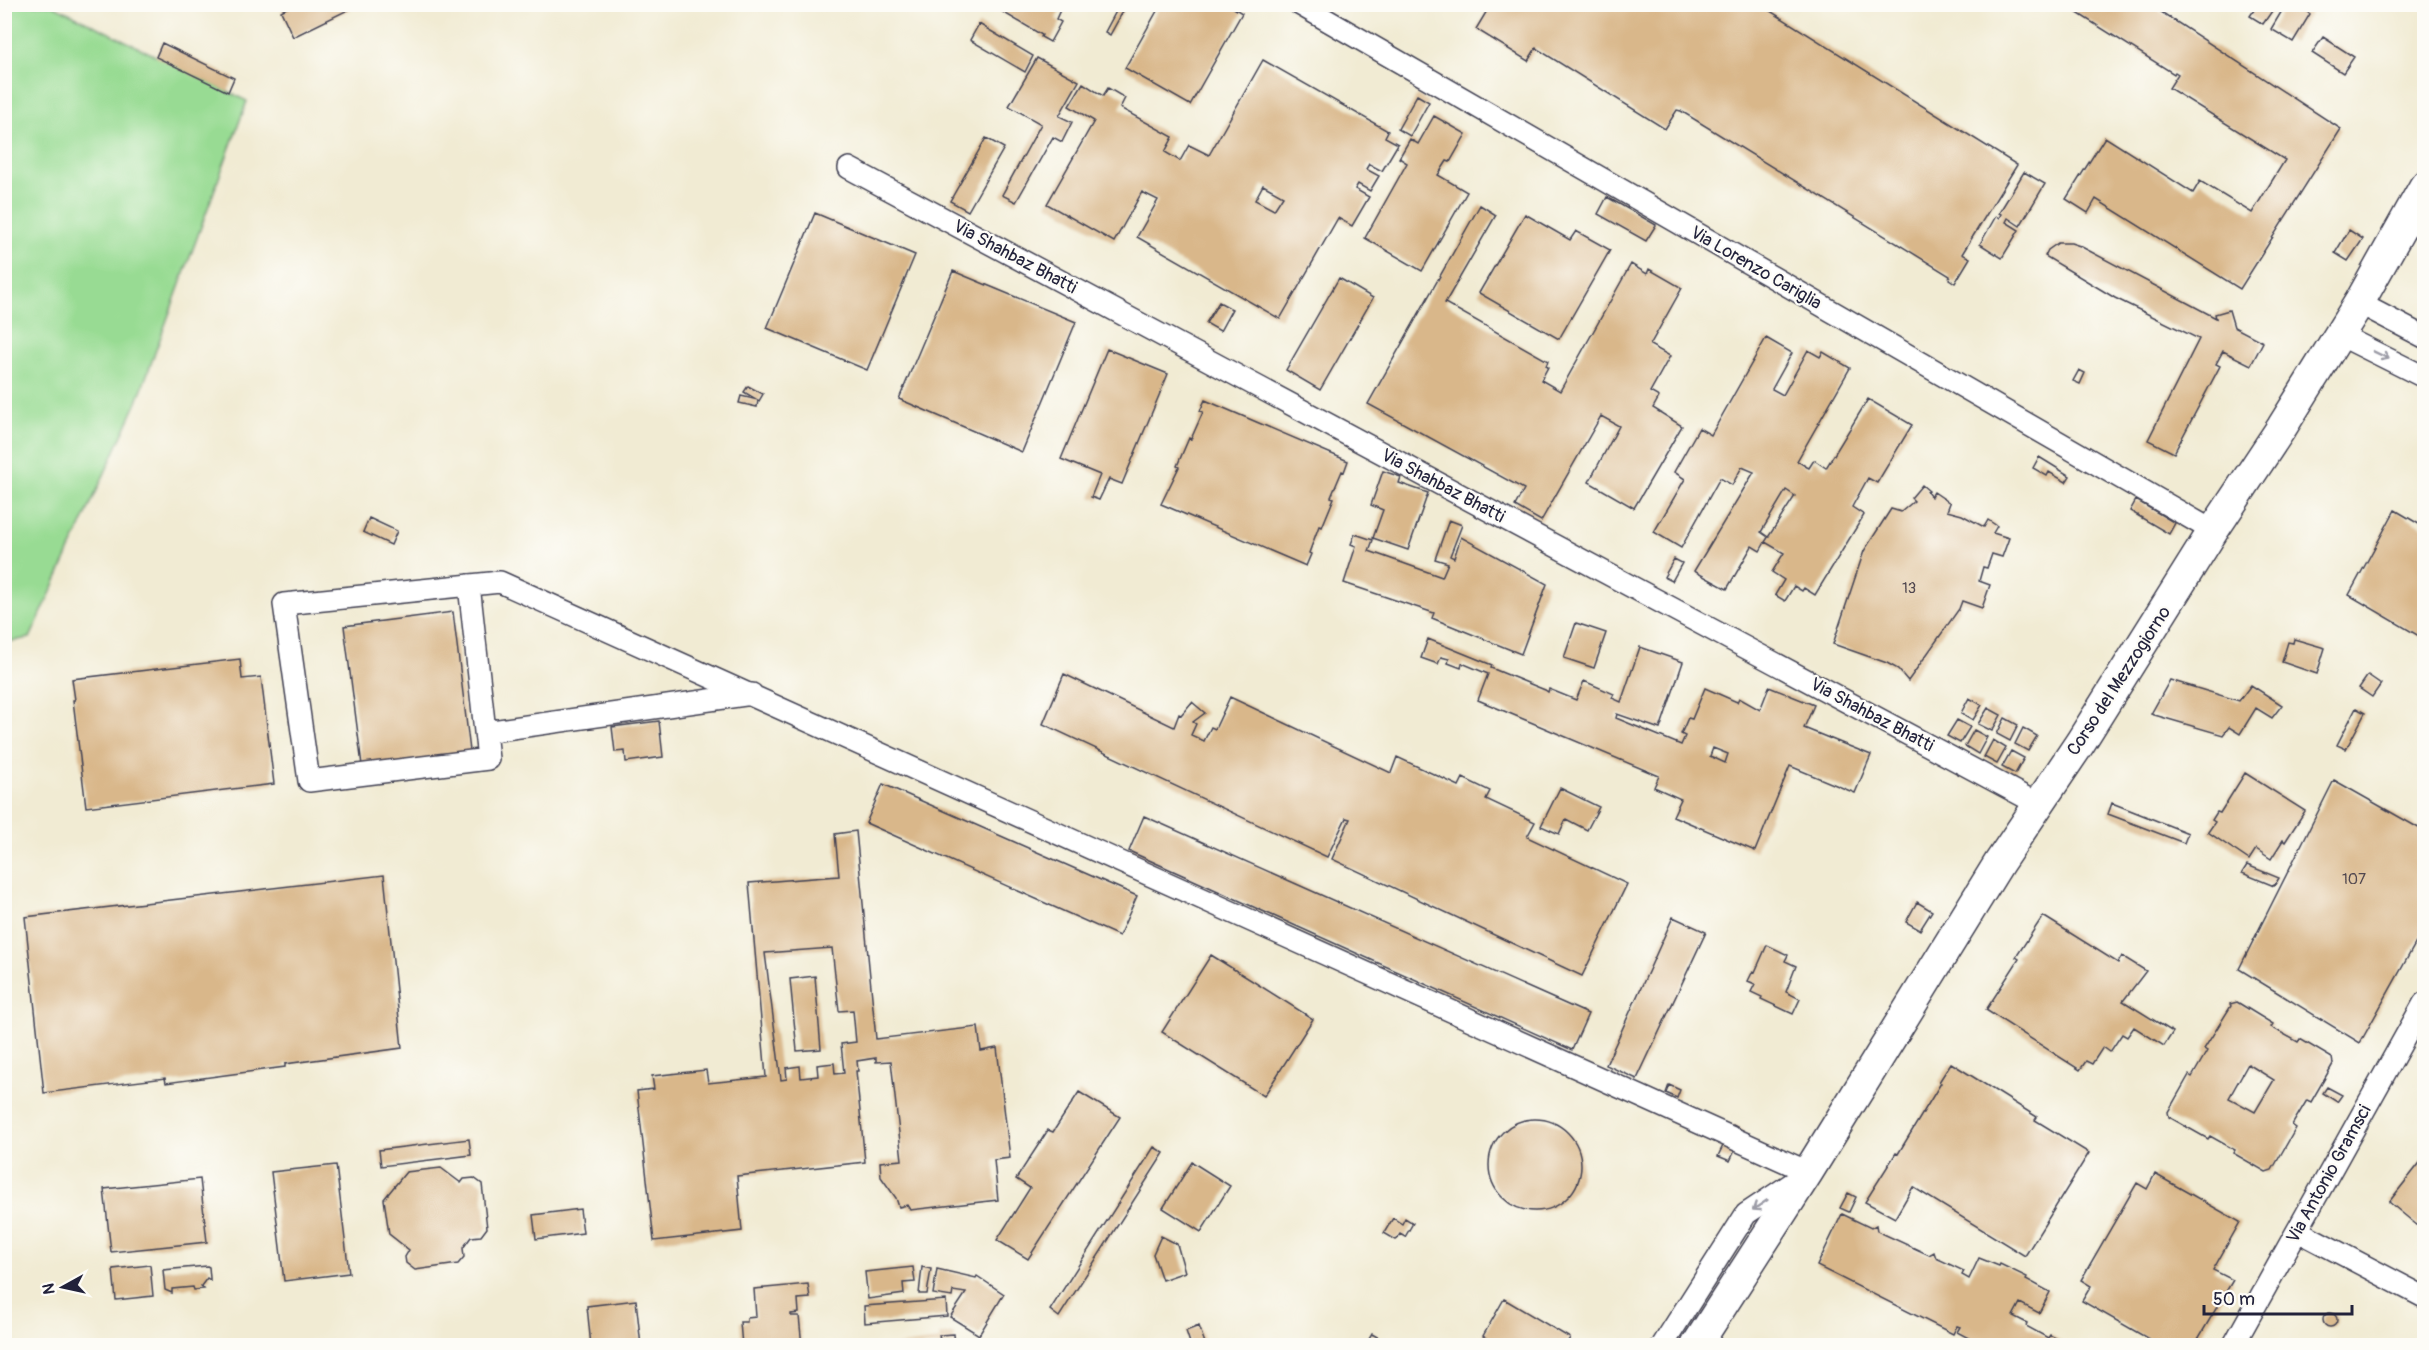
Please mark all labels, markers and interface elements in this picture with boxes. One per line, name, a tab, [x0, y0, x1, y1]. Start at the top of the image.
street label: Via Shahbaz Bhatti	[949, 215, 1081, 299]
street label: Via Lorenzo Cariglia	[1686, 221, 1826, 315]
one-way arrow	[2372, 350, 2390, 362]
street label: Via Shahbaz Bhatti	[1377, 444, 1509, 528]
house number: 13	[1902, 579, 1916, 598]
street label: Corso del Mezzogiorno	[2062, 602, 2176, 760]
street label: Via Shahbaz Bhatti	[1806, 673, 1938, 757]
house number: 107	[2342, 870, 2366, 889]
street label: Via Antonio Gramsci	[2281, 1101, 2377, 1247]
one-way arrow	[1752, 1199, 1768, 1211]
north arrow	[33, 1257, 93, 1317]
scale bar	[2204, 1278, 2352, 1316]
text: N	[38, 1282, 60, 1296]
text: 50 m	[2213, 1288, 2255, 1311]

